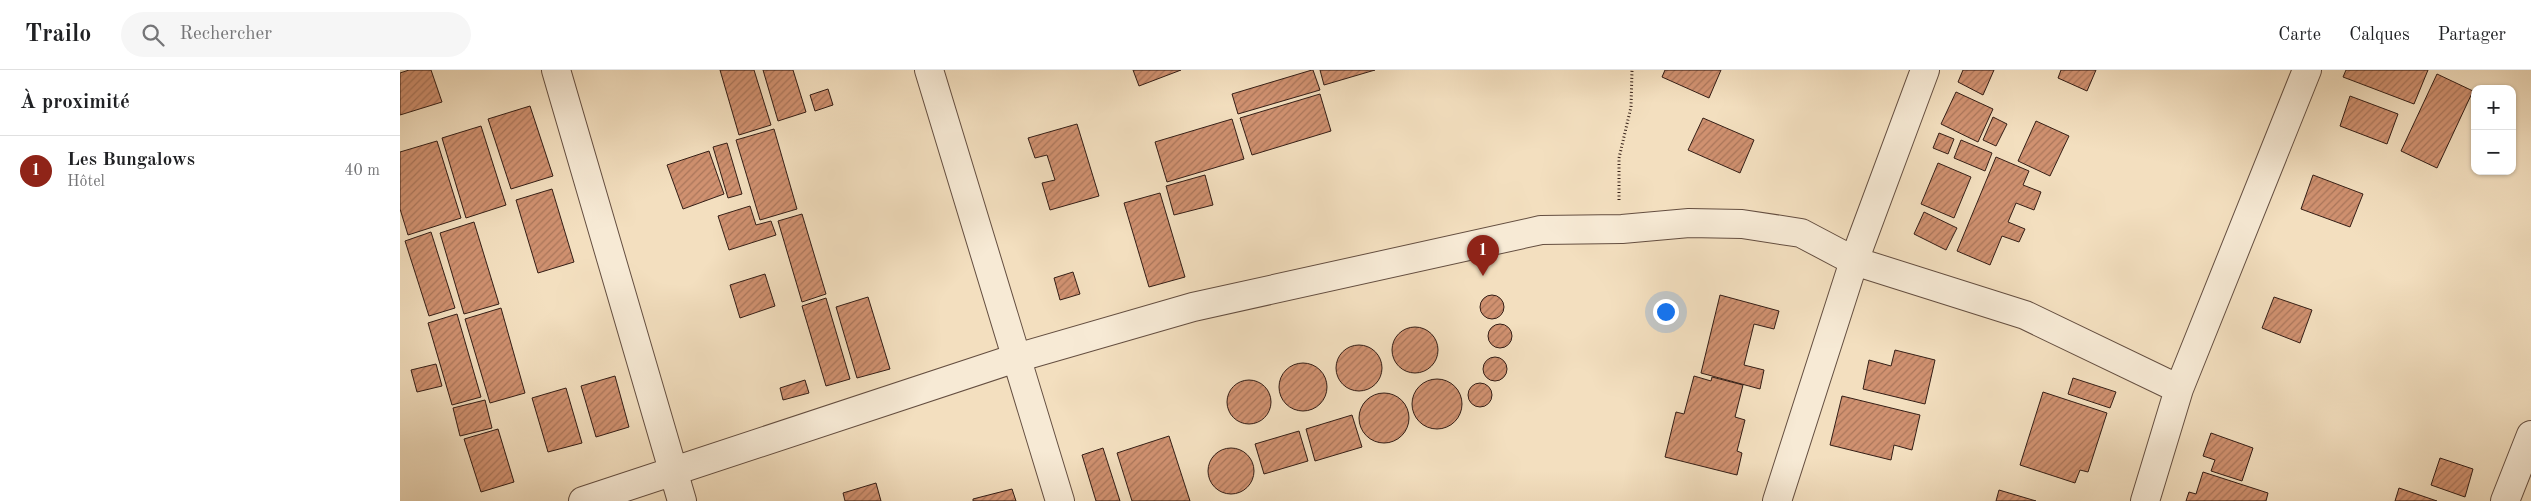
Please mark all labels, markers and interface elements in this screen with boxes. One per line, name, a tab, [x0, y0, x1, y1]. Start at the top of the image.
search box	[121, 12, 471, 57]
icon: search	[139, 21, 167, 49]
text: Trailo	[25, 23, 91, 47]
text: Rechercher	[179, 25, 272, 44]
text: Carte	[2278, 26, 2321, 44]
text: Calques	[2349, 26, 2410, 44]
text: Partager	[2438, 26, 2506, 44]
map controls	[2471, 85, 2516, 175]
button: +	[2471, 85, 2516, 130]
text: À proximité	[20, 92, 130, 113]
button: −	[2471, 130, 2516, 175]
text: Les Bungalows	[67, 151, 195, 170]
text: 1	[31, 163, 41, 179]
text: 40 m	[344, 163, 380, 179]
text: Hôtel	[67, 174, 105, 190]
pin: 1	[1467, 235, 1499, 276]
your location	[1653, 299, 1679, 325]

